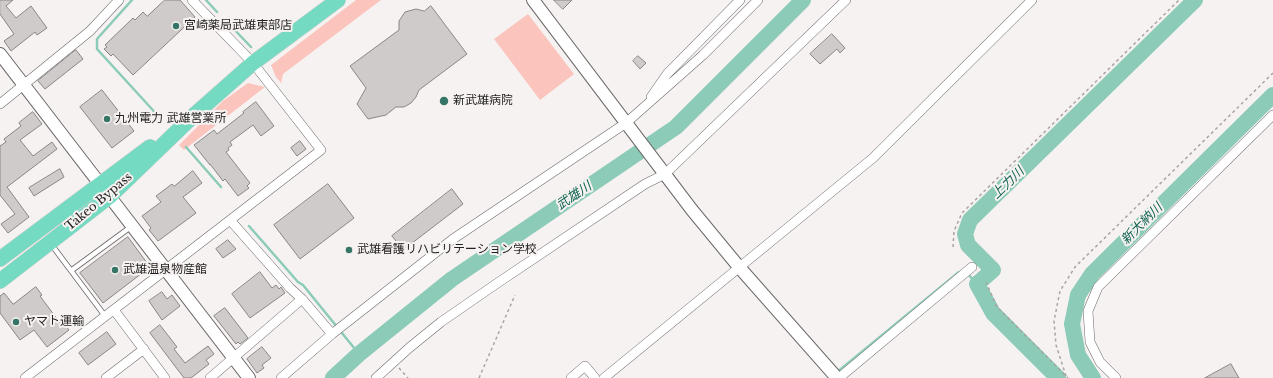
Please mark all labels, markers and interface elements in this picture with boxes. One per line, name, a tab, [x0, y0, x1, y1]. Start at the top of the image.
place label: 宮崎薬局武雄東部店	[184, 19, 292, 33]
marker: 宮崎薬局武雄東部店	[171, 21, 181, 31]
place label: 新武雄病院	[453, 94, 513, 108]
marker: 新武雄病院	[438, 95, 450, 107]
place label: 九州電力 武雄営業所	[115, 112, 226, 126]
marker: 九州電力 武雄営業所	[102, 114, 112, 124]
water label: 上力川	[989, 164, 1027, 202]
street label: Takeo Bypass	[63, 170, 135, 234]
water label: 武雄川	[553, 179, 595, 213]
water label: 新大納川	[1118, 200, 1166, 248]
place label: 武雄看護リハビリテーション学校	[357, 243, 537, 257]
marker: 武雄看護リハビリテーション学校	[344, 245, 354, 255]
place label: 武雄温泉物産館	[123, 263, 207, 277]
marker: 武雄温泉物産館	[110, 265, 120, 275]
place label: ヤマト運輸	[24, 315, 84, 329]
marker: ヤマト運輸	[11, 317, 21, 327]

